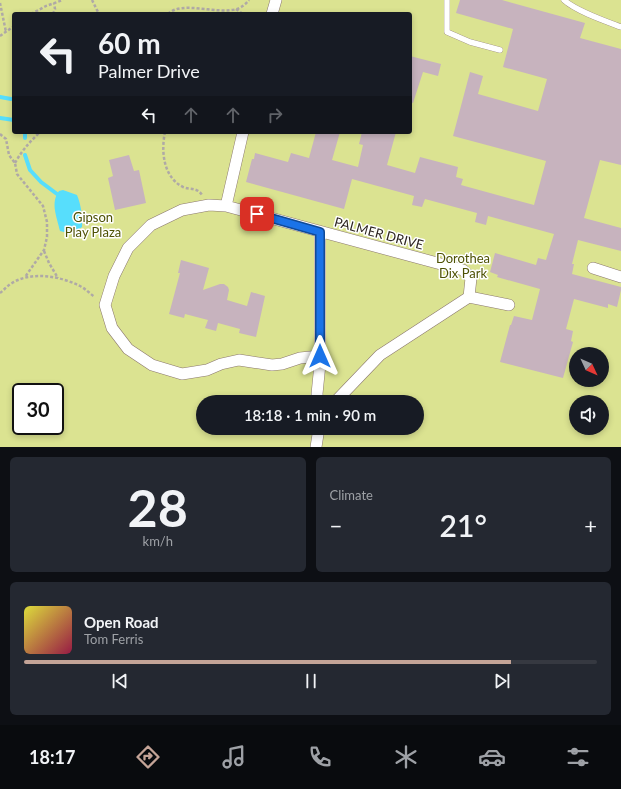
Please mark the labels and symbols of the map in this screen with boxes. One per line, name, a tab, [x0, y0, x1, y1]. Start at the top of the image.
pin	[240, 197, 274, 231]
park label: Gipson Play Plaza	[65, 209, 121, 240]
street label: PALMER DRIVE	[333, 213, 425, 253]
park label: Dorothea Dix Park	[436, 250, 490, 281]
position arrow	[299, 335, 341, 377]
north arrow	[569, 347, 609, 387]
speed limit sign: 30	[12, 383, 64, 435]

